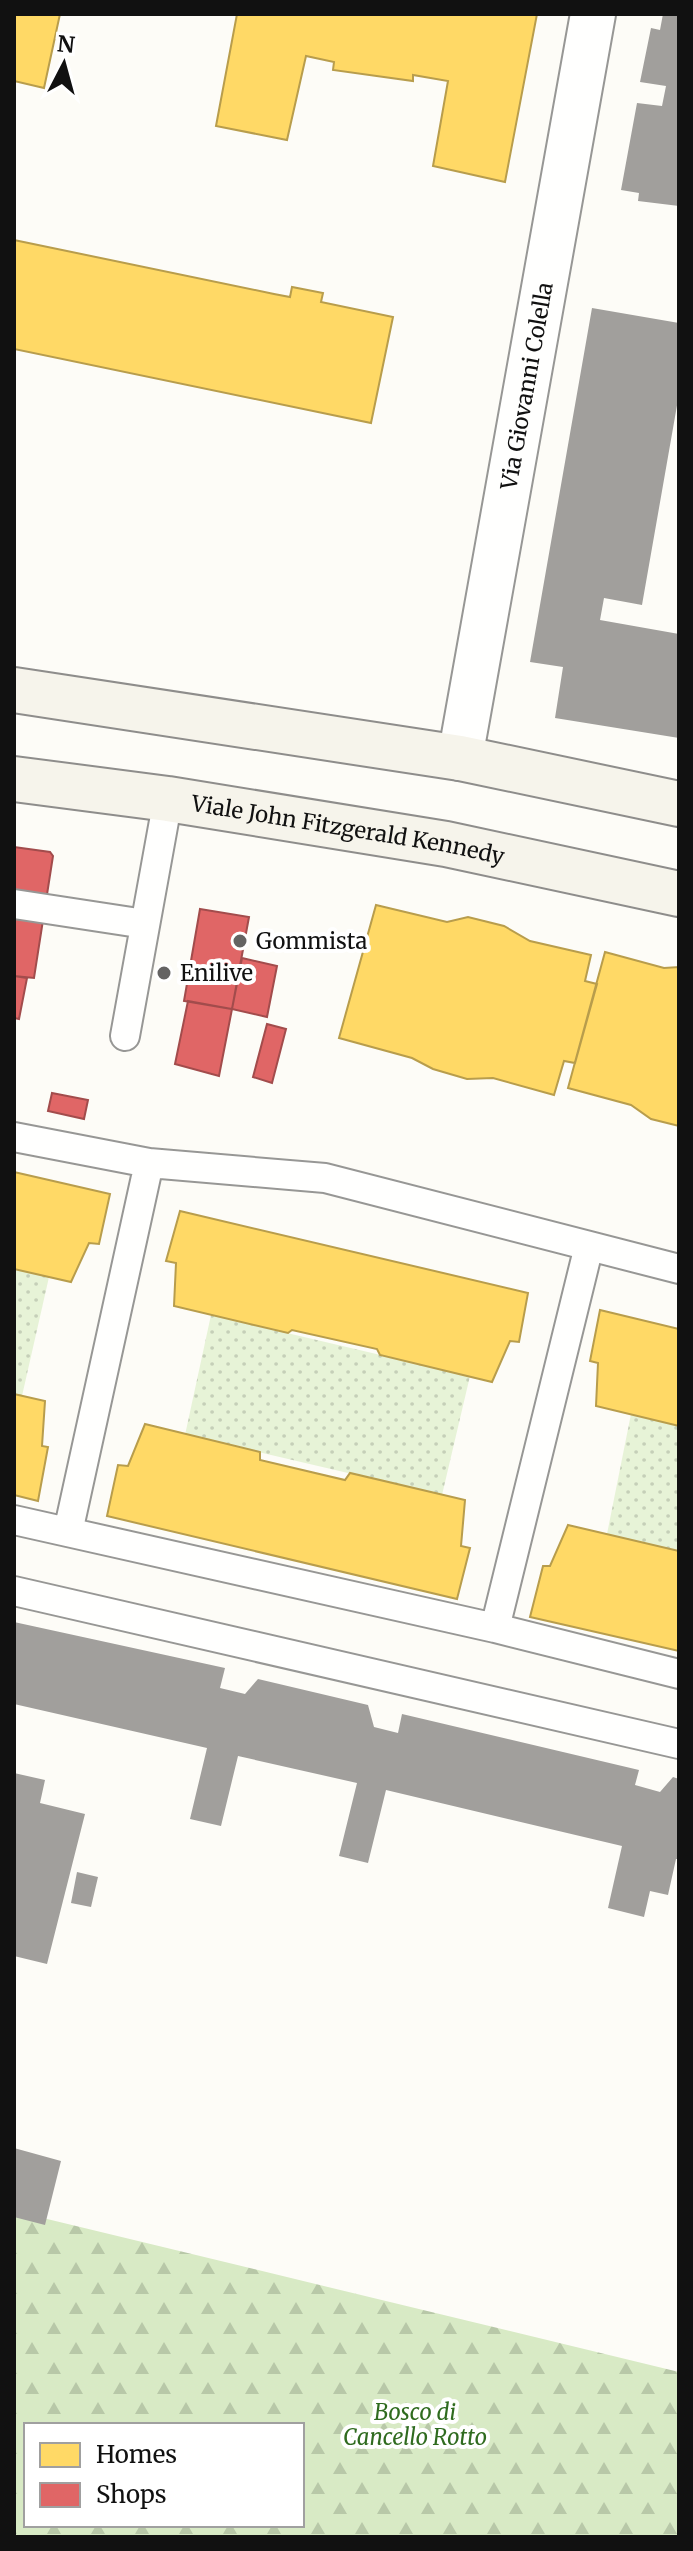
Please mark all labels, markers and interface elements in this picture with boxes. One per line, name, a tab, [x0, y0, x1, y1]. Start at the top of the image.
north arrow	[24, 24, 104, 104]
text: N	[56, 29, 77, 59]
street label: Via Giovanni Colella	[494, 280, 559, 493]
street label: Viale John Fitzgerald Kennedy	[189, 789, 507, 870]
place label: Gommista	[256, 927, 368, 955]
marker: Gommista	[231, 932, 249, 950]
place label: Enilive	[180, 959, 253, 987]
marker: Enilive	[155, 964, 173, 982]
park label: Bosco di Cancello Rotto	[343, 2398, 487, 2451]
legend	[24, 2423, 304, 2527]
text: Homes	[96, 2439, 177, 2470]
text: Shops	[96, 2479, 167, 2510]

